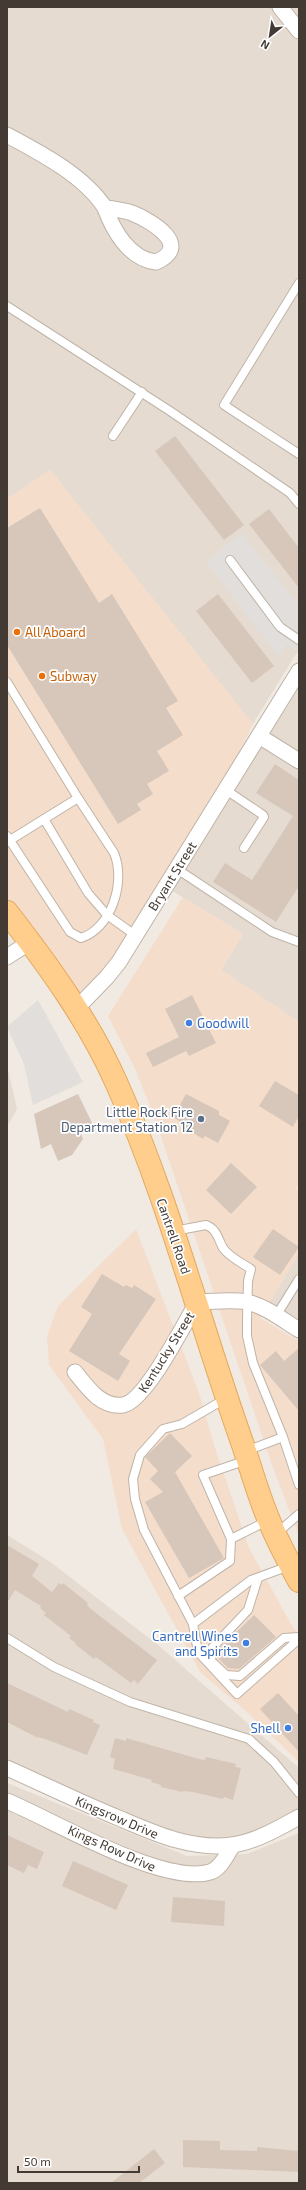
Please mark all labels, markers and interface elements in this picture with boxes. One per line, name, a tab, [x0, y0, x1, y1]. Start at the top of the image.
north arrow	[250, 16, 290, 56]
text: N	[258, 37, 271, 53]
place label: All Aboard	[25, 624, 86, 640]
marker: All Aboard	[12, 627, 22, 637]
place label: Subway	[50, 668, 97, 684]
marker: Subway	[37, 671, 47, 681]
street label: Bryant Street	[144, 838, 200, 914]
place label: Goodwill	[197, 1015, 249, 1031]
marker: Goodwill	[184, 1018, 194, 1028]
place label: Little Rock Fire Department Station 12	[61, 1104, 193, 1135]
marker: Little Rock Fire Department Station 12	[196, 1114, 206, 1124]
street label: Cantrell Road	[154, 1196, 194, 1276]
street label: Kentucky Street	[135, 1308, 197, 1396]
place label: Cantrell Wines and Spirits	[152, 1628, 238, 1659]
marker: Cantrell Wines and Spirits	[241, 1638, 251, 1648]
place label: Shell	[250, 1720, 280, 1736]
marker: Shell	[283, 1723, 293, 1733]
street label: Kingsrow Drive	[73, 1792, 161, 1842]
street label: Kings Row Drive	[65, 1821, 159, 1875]
scale bar	[18, 2148, 139, 2174]
text: 50 m	[24, 2154, 51, 2168]

